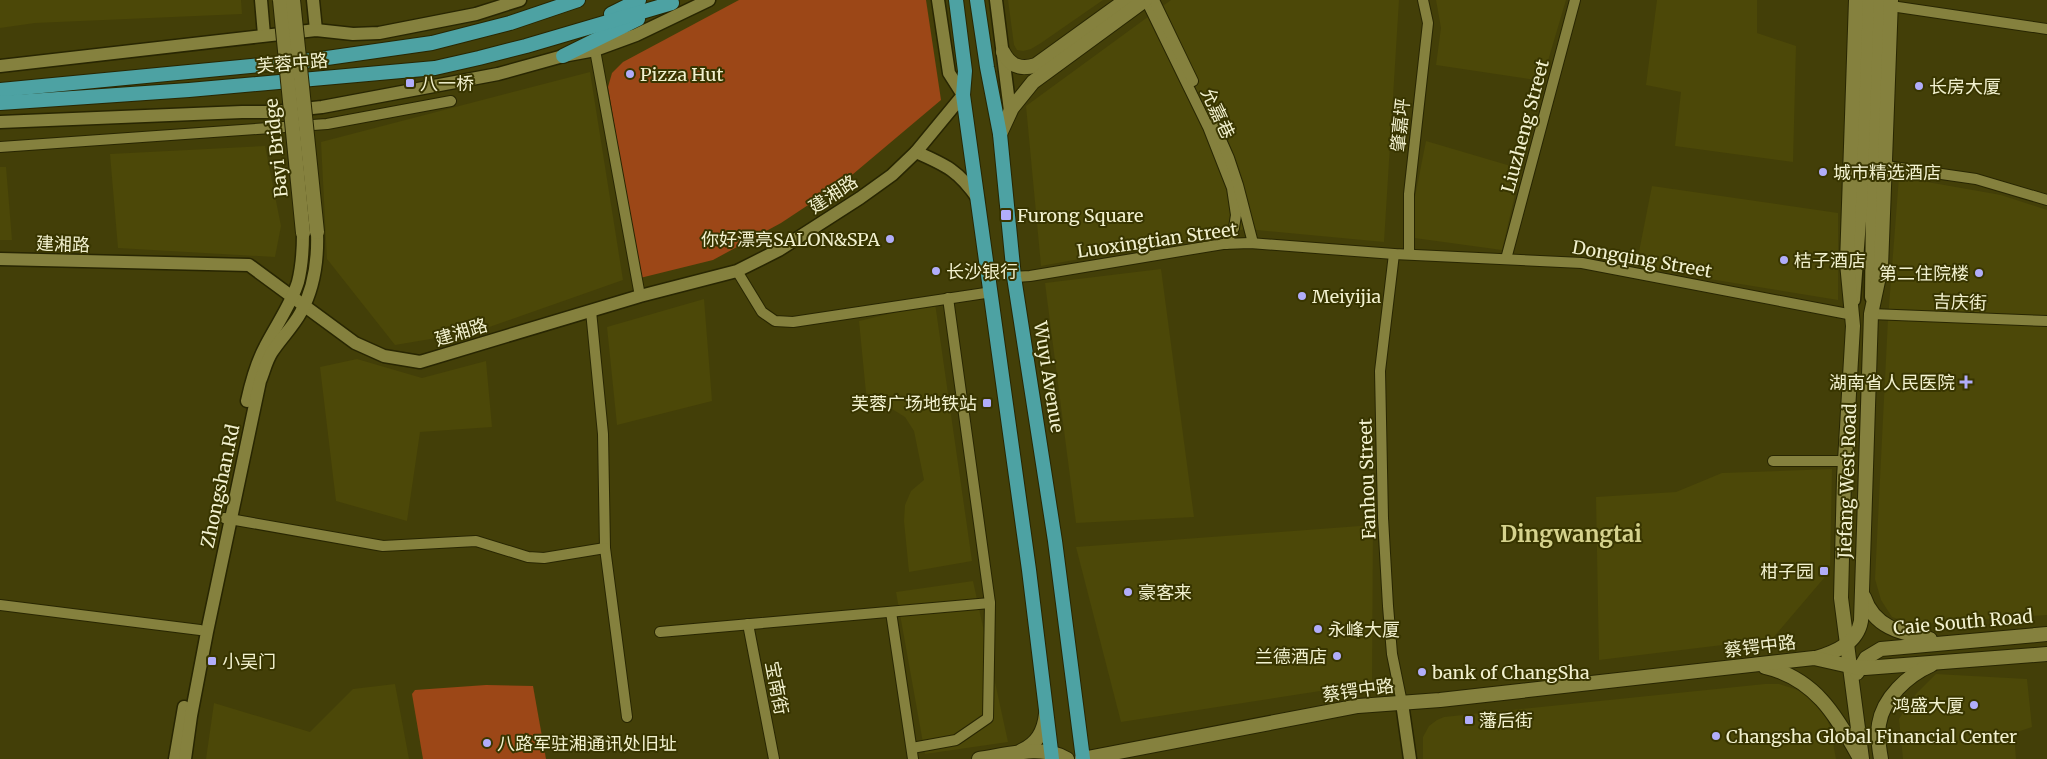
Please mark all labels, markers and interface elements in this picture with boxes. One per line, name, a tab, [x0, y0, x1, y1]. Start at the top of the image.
street label: 芙蓉中路	[255, 48, 329, 78]
street label: Liuzheng Street	[1496, 57, 1554, 195]
place label: Pizza Hut	[640, 63, 723, 86]
marker: Pizza Hut	[624, 68, 636, 80]
place label: 八一桥	[420, 72, 474, 95]
place label: 长房大厦	[1929, 75, 2001, 98]
marker: 八一桥	[404, 77, 416, 89]
marker: 长房大厦	[1913, 80, 1925, 92]
street label: 允嘉巷	[1196, 84, 1240, 142]
street label: Bayi Bridge	[259, 97, 293, 199]
street label: 肇嘉坪	[1386, 97, 1414, 153]
place label: 城市精选酒店	[1833, 161, 1941, 184]
marker: 城市精选酒店	[1817, 166, 1829, 178]
street label: 建湘路	[804, 170, 862, 218]
place label: Furong Square	[1017, 204, 1143, 227]
marker: Furong Square	[999, 208, 1013, 222]
street label: Luoxingtian Street	[1075, 217, 1239, 263]
place label: 你好漂亮SALON&SPA	[701, 228, 880, 251]
street label: 建湘路	[36, 232, 90, 256]
marker: 你好漂亮SALON&SPA	[884, 233, 896, 245]
street label: Dongqing Street	[1570, 235, 1714, 283]
place label: 桔子酒店	[1794, 249, 1866, 272]
marker: 桔子酒店	[1778, 254, 1790, 266]
place label: 长沙银行	[946, 260, 1018, 283]
place label: 第二住院楼	[1879, 262, 1969, 285]
marker: 长沙银行	[930, 265, 942, 277]
marker: 第二住院楼	[1973, 267, 1985, 279]
place label: Meiyijia	[1312, 285, 1381, 308]
marker: Meiyijia	[1296, 290, 1308, 302]
street label: 吉庆街	[1933, 290, 1987, 314]
street label: 建湘路	[432, 313, 490, 351]
street label: Wuyi Avenue	[1029, 319, 1069, 434]
place label: 湖南省人民医院	[1829, 371, 1955, 394]
marker: 湖南省人民医院	[1959, 375, 1973, 389]
place label: 芙蓉广场地铁站	[851, 392, 977, 415]
marker: 芙蓉广场地铁站	[981, 397, 993, 409]
street label: Jiefang West Road	[1833, 403, 1861, 560]
street label: Fanhou Street	[1353, 418, 1381, 540]
street label: Zhongshan.Rd	[196, 422, 244, 550]
district label: Dingwangtai	[1500, 520, 1642, 548]
place label: 柑子园	[1760, 560, 1814, 583]
marker: 柑子园	[1818, 565, 1830, 577]
place label: 豪客来	[1138, 581, 1192, 604]
marker: 豪客来	[1122, 586, 1134, 598]
street label: Caie South Road	[1892, 604, 2034, 640]
place label: 永峰大厦	[1328, 618, 1400, 641]
marker: 永峰大厦	[1312, 623, 1324, 635]
street label: 蔡锷中路	[1723, 630, 1797, 662]
place label: 兰德酒店	[1255, 645, 1327, 668]
place label: 小吴门	[222, 650, 276, 673]
marker: 兰德酒店	[1331, 650, 1343, 662]
marker: 小吴门	[206, 655, 218, 667]
street label: 宝南街	[761, 659, 793, 717]
place label: bank of ChangSha	[1431, 661, 1590, 684]
marker: bank of ChangSha	[1416, 666, 1428, 678]
street label: 蔡锷中路	[1321, 674, 1395, 706]
place label: 鸿盛大厦	[1892, 694, 1964, 717]
marker: 鸿盛大厦	[1968, 699, 1980, 711]
place label: 藩后街	[1479, 709, 1533, 732]
marker: 藩后街	[1463, 714, 1475, 726]
place label: Changsha Global Financial Center	[1726, 725, 2017, 748]
marker: Changsha Global Financial Center	[1710, 730, 1722, 742]
place label: 八路军驻湘通讯处旧址	[497, 732, 677, 755]
marker: 八路军驻湘通讯处旧址	[481, 737, 493, 749]

